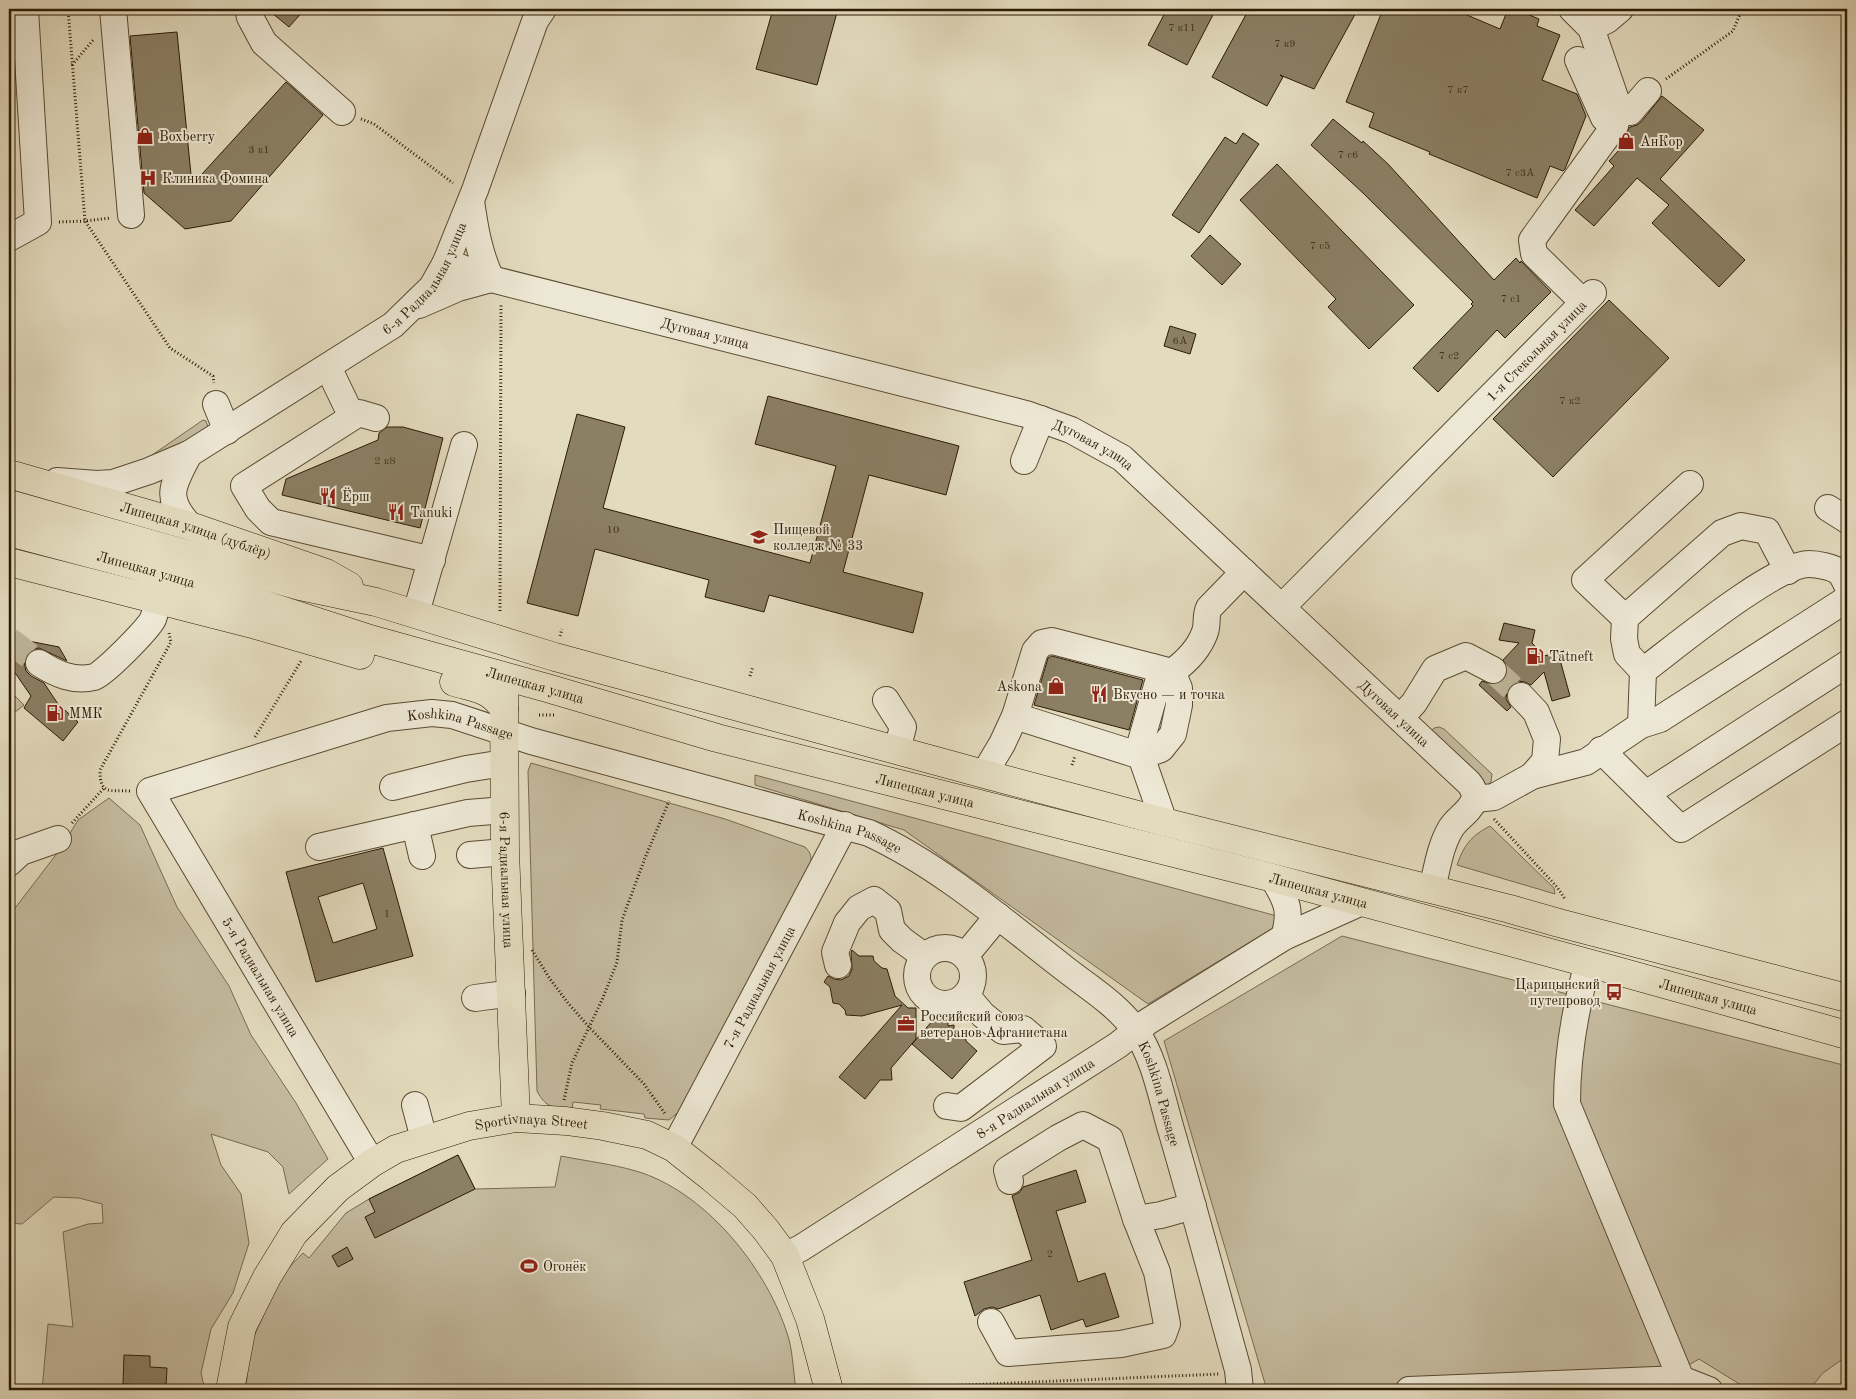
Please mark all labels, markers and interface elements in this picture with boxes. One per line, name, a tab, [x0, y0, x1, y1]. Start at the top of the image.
house number: 7 к11	[1168, 23, 1196, 34]
house number: 7 к9	[1274, 39, 1296, 50]
house number: 7 к7	[1447, 85, 1469, 96]
shop icon: Boxberry	[135, 126, 155, 146]
place label: Boxberry	[159, 130, 216, 144]
shop icon: АнКор	[1616, 131, 1636, 151]
place label: АнКор	[1640, 135, 1683, 149]
house number: 3 к1	[248, 145, 270, 156]
house number: 7 с6	[1338, 150, 1358, 161]
hospital icon: Клиника Фомина	[138, 168, 158, 188]
house number: 7 с3А	[1505, 168, 1535, 179]
place label: Клиника Фомина	[162, 172, 269, 186]
street label: 6-я Радиальная улица	[380, 220, 469, 338]
house number: 7 с5	[1310, 241, 1330, 252]
house number: 7 с1	[1501, 294, 1521, 305]
street label: 1-я Стекольная улица	[1484, 298, 1589, 404]
street label: Дуговая улица	[659, 316, 751, 352]
house number: 6А	[1173, 336, 1188, 347]
house number: 7 с2	[1439, 351, 1459, 362]
house number: 7 к2	[1559, 396, 1581, 407]
street label: Дуговая улица	[1050, 418, 1136, 473]
house number: 2 к8	[374, 456, 396, 467]
restaurant icon: Ёрш	[318, 486, 338, 506]
place label: Ёрш	[342, 487, 370, 504]
street label: Липецкая улица (дублёр)	[118, 500, 273, 561]
restaurant icon: Tanuki	[386, 502, 406, 522]
place label: Tanuki	[410, 506, 452, 520]
place label: Пищевой колледж № 33	[773, 523, 863, 553]
house number: 10	[607, 525, 619, 536]
school or university icon: Пищевой колледж № 33	[749, 527, 769, 547]
street label: Липецкая улица	[95, 550, 197, 591]
fuel station icon: Tatneft	[1525, 646, 1545, 666]
place label: Tatneft	[1549, 650, 1594, 664]
street label: Липецкая улица	[484, 665, 586, 707]
shop icon: Askona	[1046, 676, 1066, 696]
street label: Дуговая улица	[1356, 678, 1432, 750]
place label: Askona	[997, 680, 1042, 694]
restaurant icon: Вкусно — и точка	[1089, 684, 1109, 704]
place label: Вкусно — и точка	[1113, 688, 1225, 702]
fuel station icon: ММК	[45, 703, 65, 723]
place label: ММК	[69, 707, 103, 721]
street label: Koshkina Passage	[406, 707, 515, 743]
street label: Липецкая улица	[874, 772, 976, 811]
street label: Koshkina Passage	[796, 808, 904, 856]
street label: 6-я Радиальная улица	[497, 812, 515, 949]
street label: Липецкая улица	[1268, 871, 1369, 911]
house number: 1	[384, 909, 390, 920]
street label: 5-я Радиальная улица	[219, 915, 301, 1040]
street label: 7-я Радиальная улица	[722, 924, 798, 1051]
street label: Липецкая улица	[1657, 977, 1759, 1018]
place label: Царицынский путепровод	[1515, 978, 1600, 1008]
bus stop icon: Царицынский путепровод	[1604, 982, 1624, 1002]
place label: Российский союз ветеранов Афганистана	[920, 1010, 1068, 1041]
office icon: Российский союз ветеранов Афганистана	[896, 1014, 916, 1034]
street label: Koshkina Passage	[1135, 1039, 1182, 1148]
street label: 8-я Радиальная улица	[974, 1056, 1097, 1142]
street label: Sportivnaya Street	[474, 1111, 589, 1133]
house number: 2	[1047, 1249, 1053, 1260]
sports icon: Огонёк	[519, 1256, 539, 1276]
place label: Огонёк	[543, 1260, 586, 1274]

